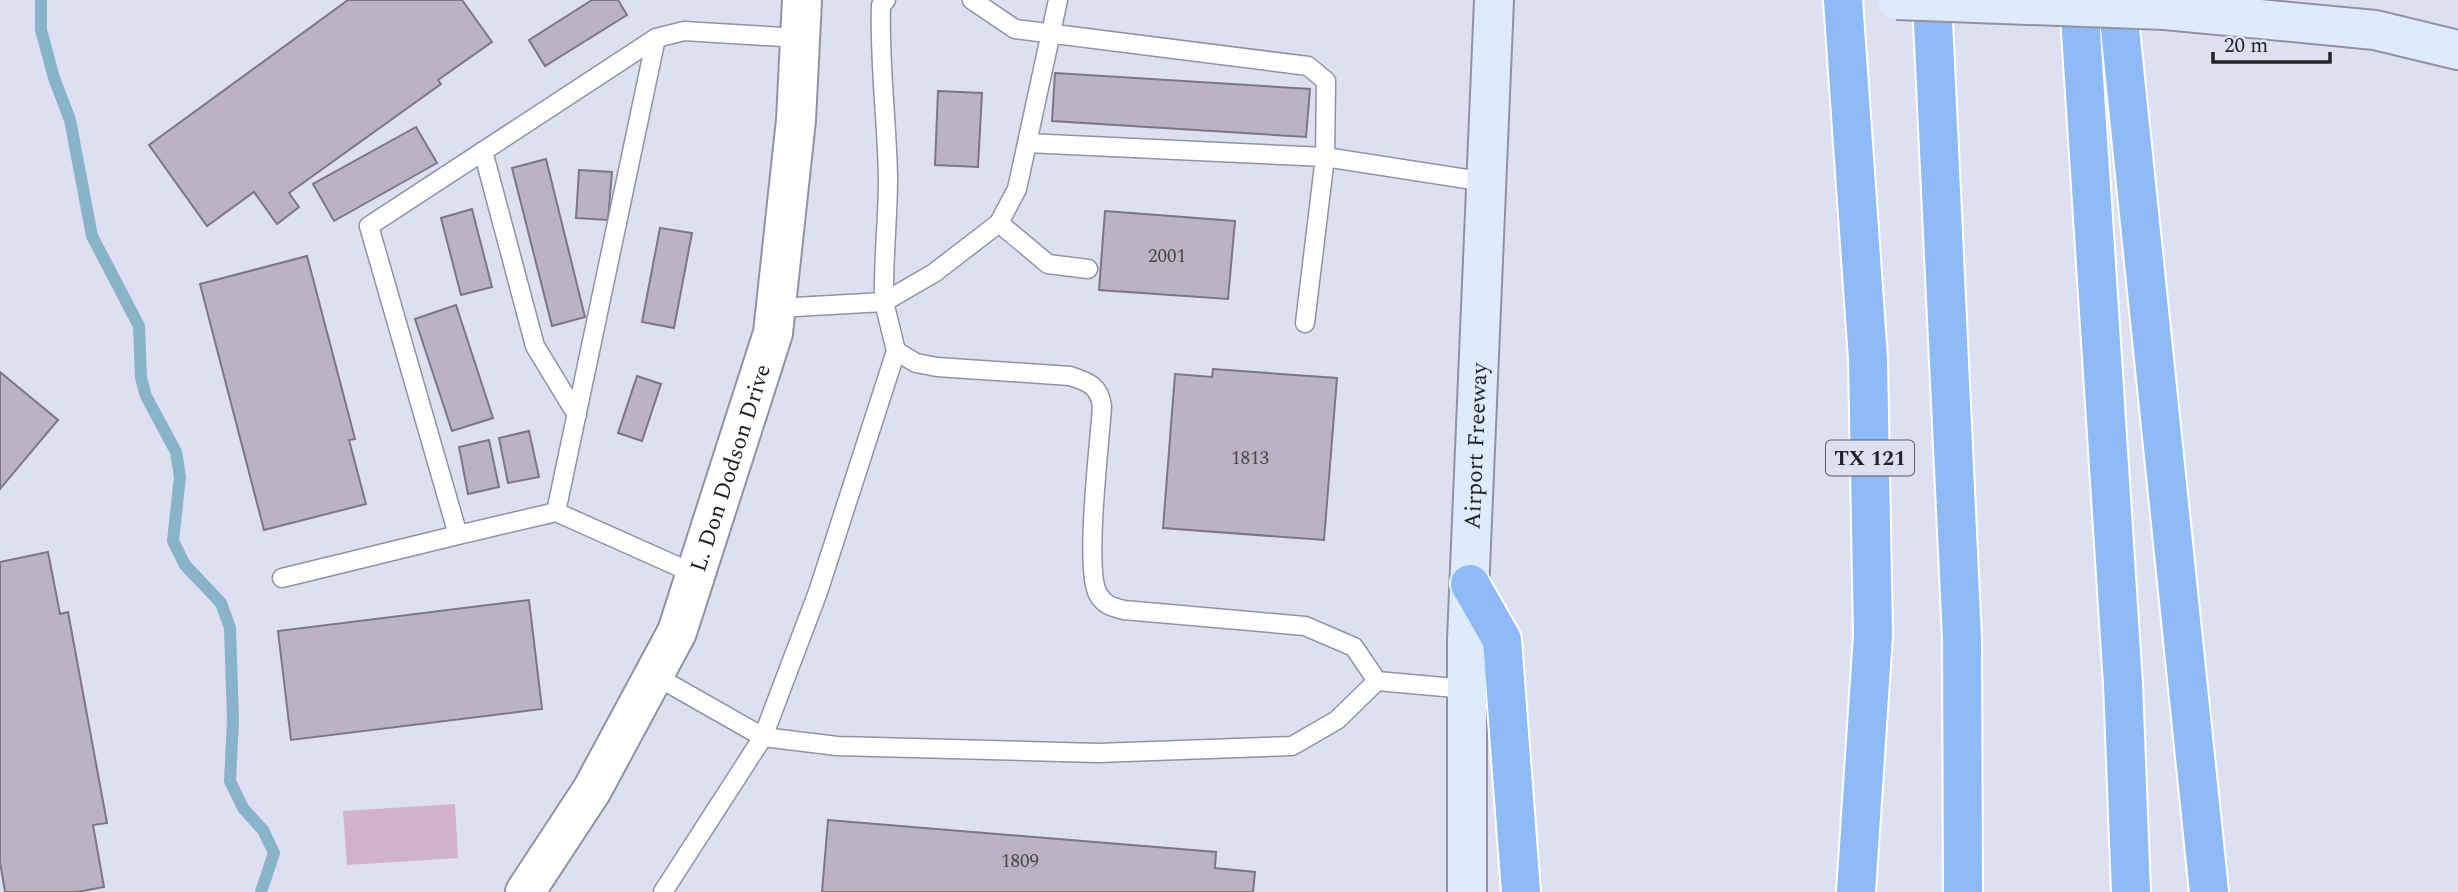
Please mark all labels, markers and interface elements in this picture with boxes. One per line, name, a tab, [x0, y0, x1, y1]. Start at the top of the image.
scale bar	[2213, 21, 2330, 65]
text: 20 m	[2224, 30, 2268, 62]
house number: 2001	[1148, 242, 1186, 271]
street label: L. Don Dodson Drive	[681, 360, 781, 577]
street label: Airport Freeway	[1456, 361, 1498, 530]
road number: TX 121	[1826, 440, 1914, 476]
house number: 1813	[1231, 444, 1269, 473]
house number: 1809	[1001, 847, 1039, 876]

